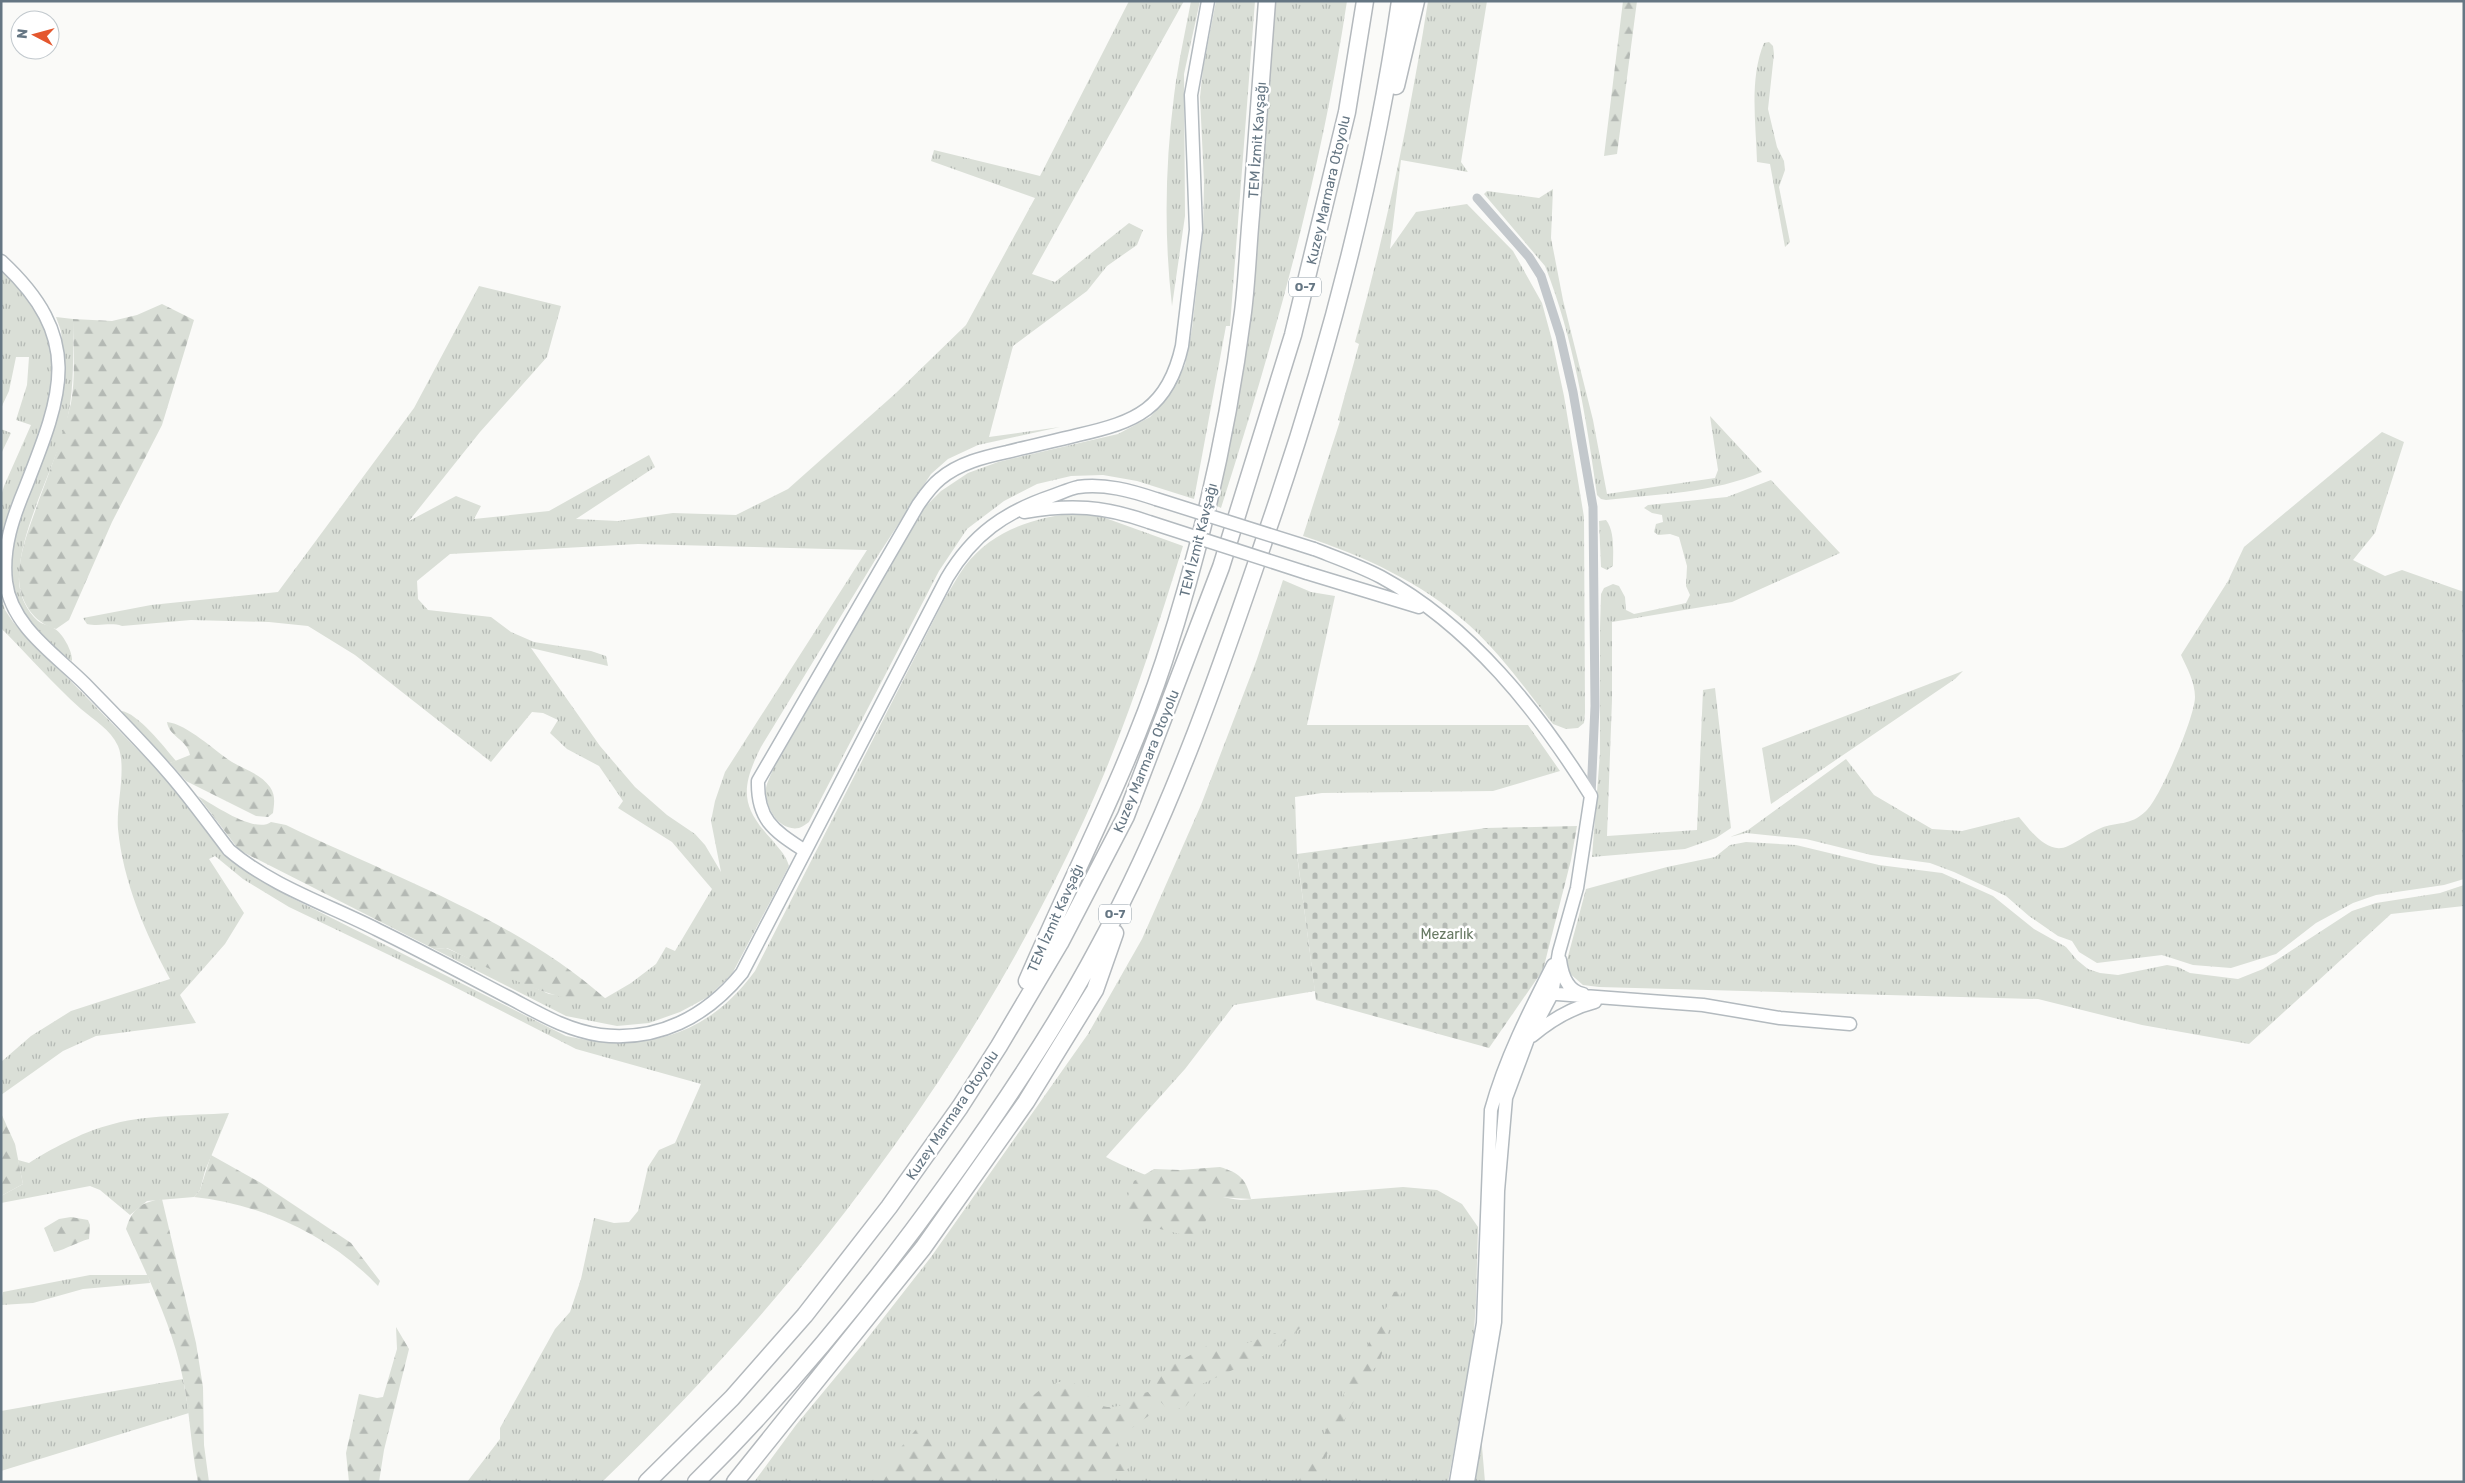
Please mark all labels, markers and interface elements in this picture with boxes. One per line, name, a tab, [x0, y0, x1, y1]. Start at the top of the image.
north arrow	[10, 10, 60, 60]
text: N	[14, 28, 32, 40]
street label: TEM İzmit Kavşağı	[1245, 81, 1270, 199]
street label: Kuzey Marmara Otoyolu	[1303, 114, 1354, 266]
road number: O-7	[1289, 278, 1321, 296]
street label: TEM İzmit Kavşağı	[1176, 481, 1221, 599]
street label: Kuzey Marmara Otoyolu	[1110, 687, 1183, 835]
street label: TEM İzmit Kavşağı	[1024, 861, 1087, 975]
road number: O-7	[1099, 904, 1131, 924]
park label: Mezarlık	[1420, 926, 1474, 943]
street label: Kuzey Marmara Otoyolu	[903, 1047, 1002, 1183]

